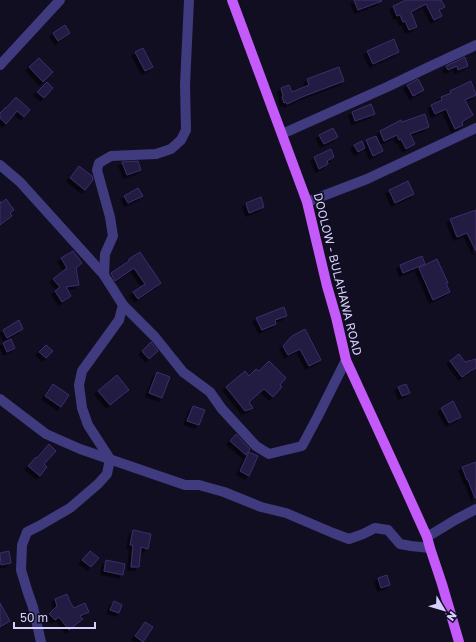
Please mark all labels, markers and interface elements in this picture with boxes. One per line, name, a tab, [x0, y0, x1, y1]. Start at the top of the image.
street label: DOOLOW - BULAHAWA ROAD	[311, 191, 365, 357]
north arrow	[424, 590, 464, 630]
scale bar	[14, 604, 95, 630]
text: N	[445, 609, 460, 624]
text: 50 m	[20, 610, 48, 625]

